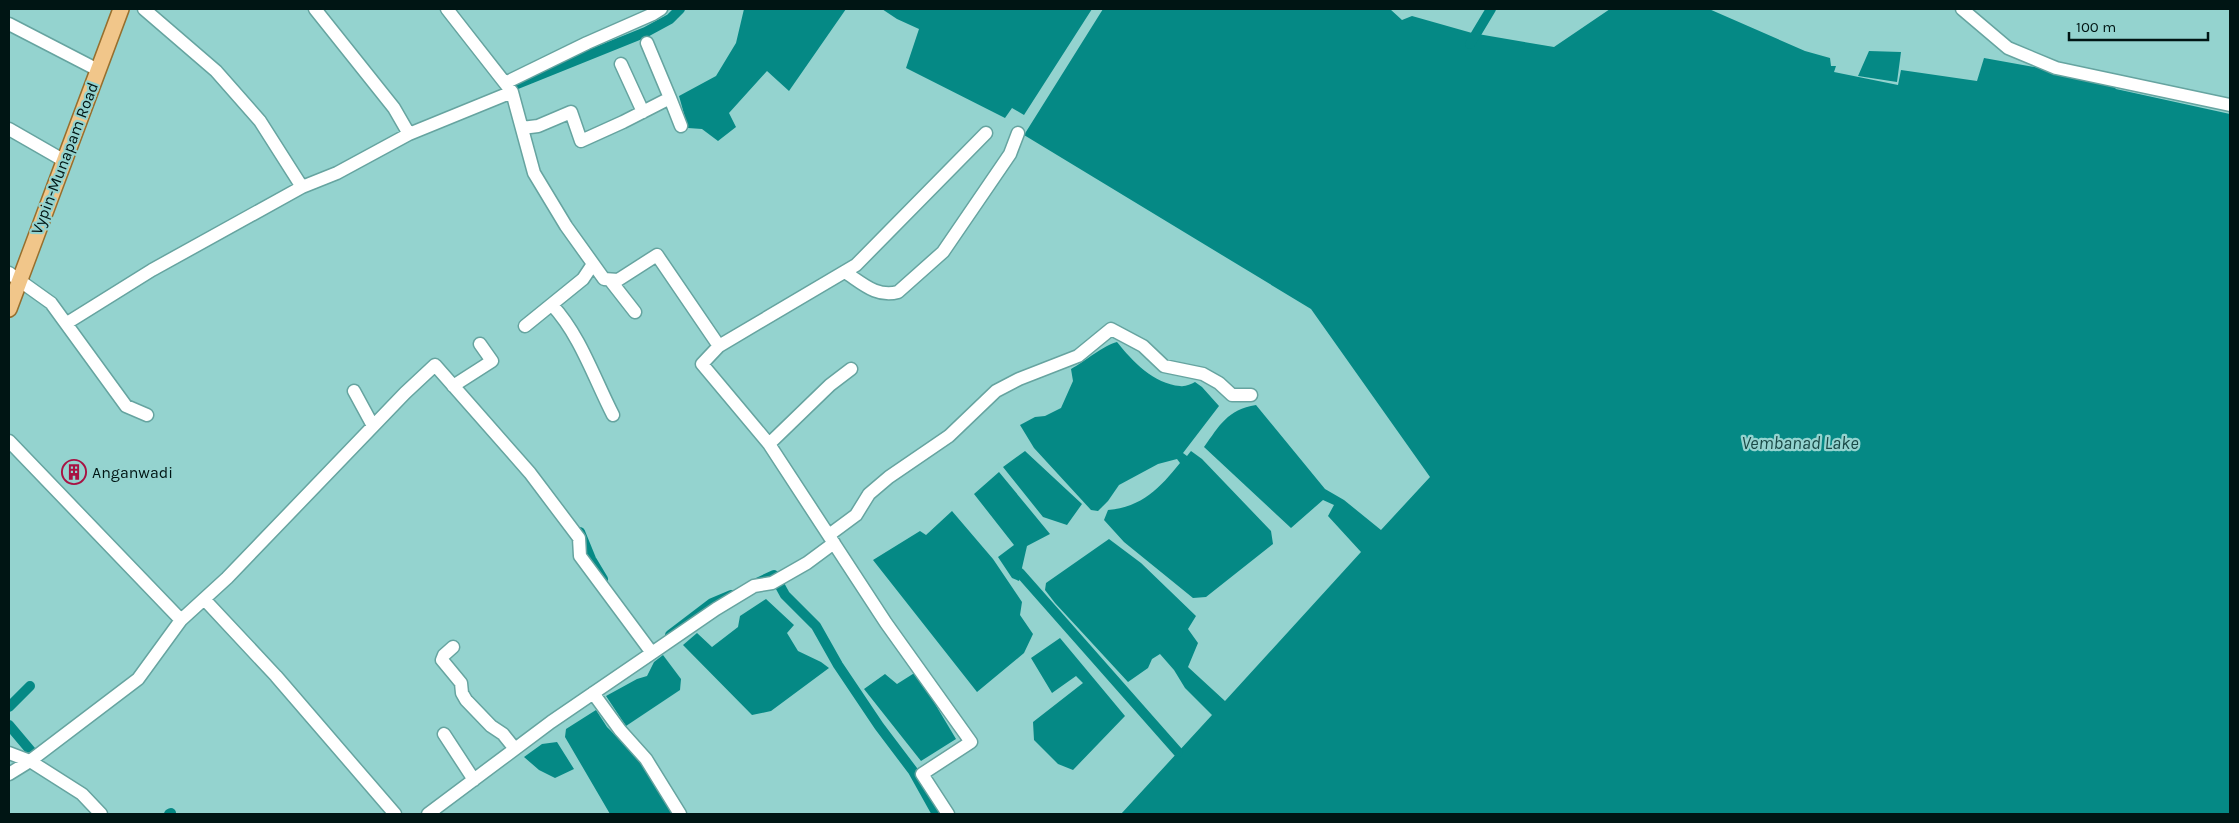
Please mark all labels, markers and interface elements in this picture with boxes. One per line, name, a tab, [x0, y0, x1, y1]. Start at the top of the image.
scale bar	[2069, 10, 2208, 42]
text: 100 m	[2076, 18, 2116, 36]
street label: Vypin-Munapam Road	[27, 79, 102, 237]
water label: Vembanad Lake	[1741, 432, 1859, 454]
building icon: Anganwadi	[61, 459, 87, 485]
place label: Anganwadi	[92, 463, 173, 482]

